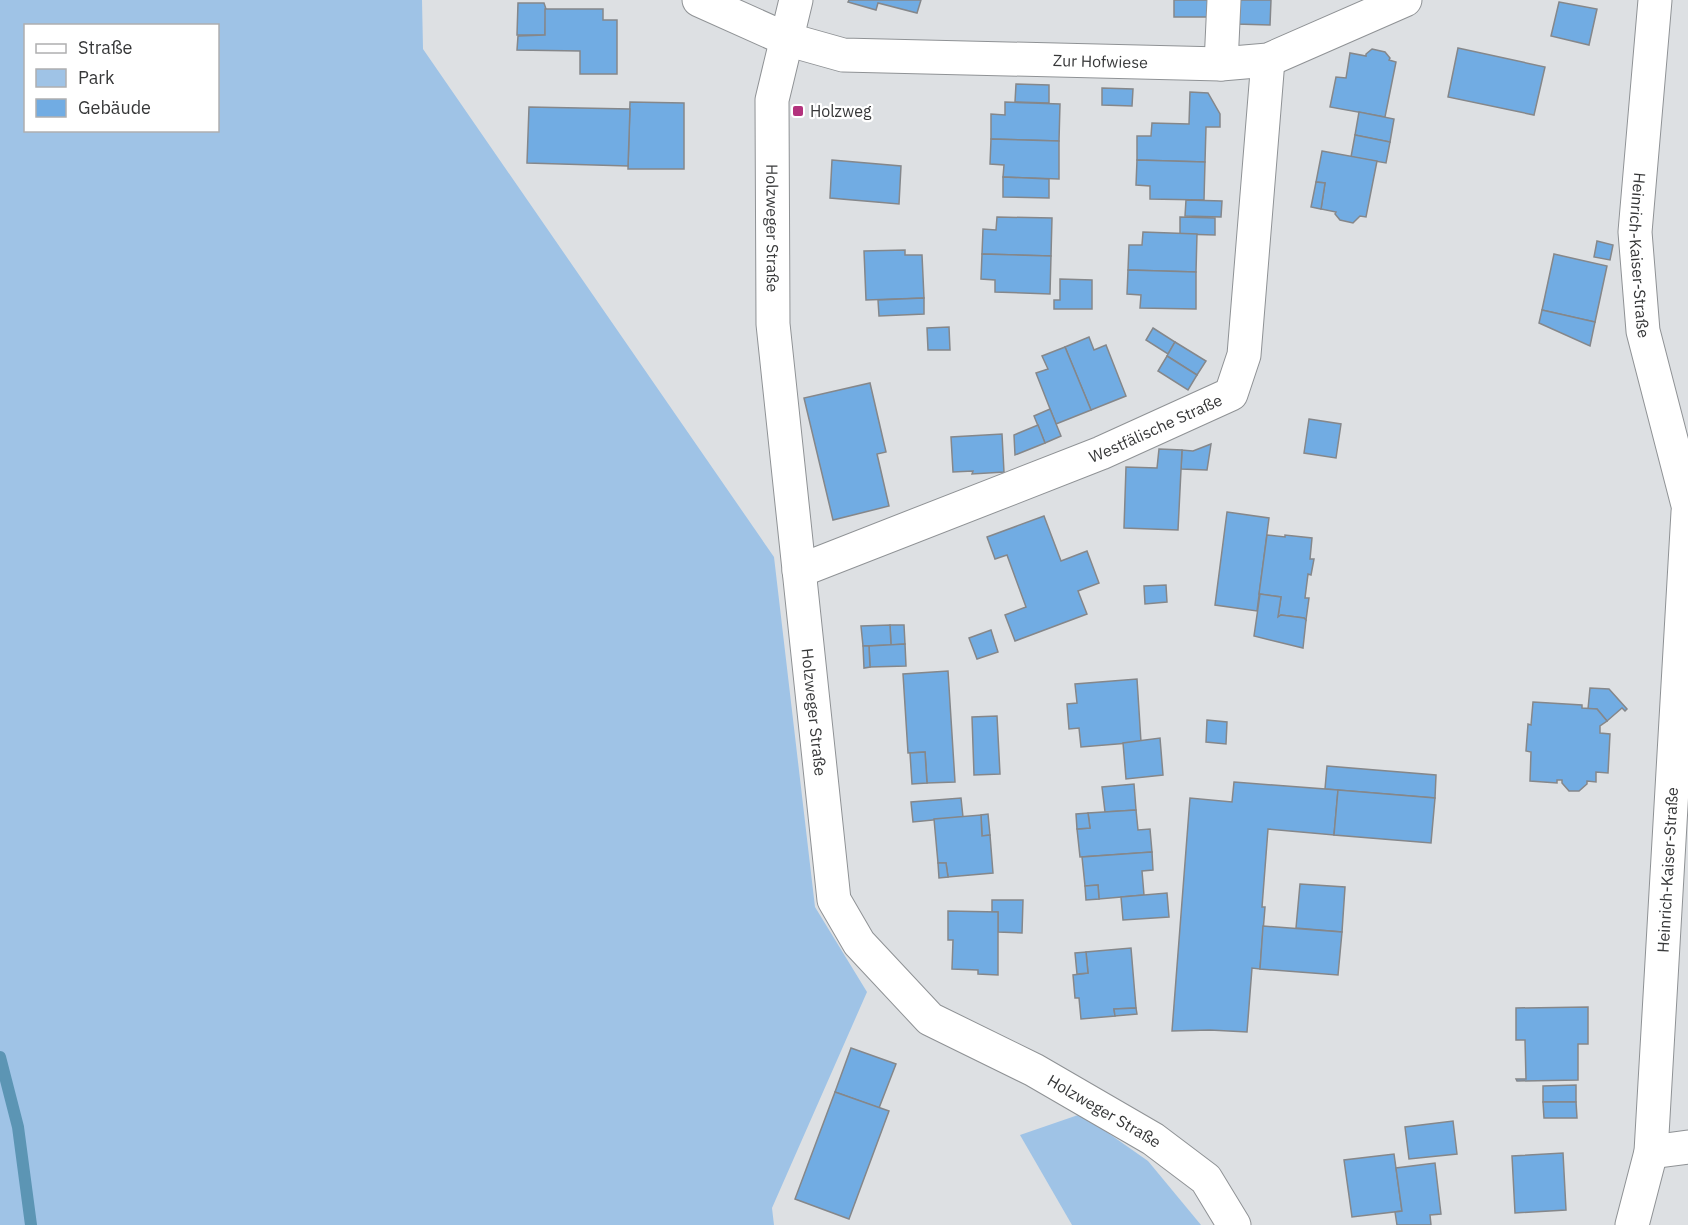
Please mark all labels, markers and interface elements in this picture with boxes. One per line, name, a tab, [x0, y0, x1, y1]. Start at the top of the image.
legend	[24, 24, 219, 132]
text: Straße	[78, 36, 132, 59]
street label: Zur Hofwiese	[1053, 50, 1148, 72]
text: Park	[78, 66, 115, 89]
text: Gebäude	[78, 96, 151, 119]
place label: Holzweg	[810, 101, 872, 121]
marker: Holzweg	[791, 104, 805, 118]
street label: Holzweger Straße	[762, 164, 783, 293]
street label: Heinrich-Kaiser-Straße	[1625, 172, 1654, 340]
street label: Westfälische Straße	[1086, 389, 1225, 467]
street label: Holzweger Straße	[797, 647, 831, 777]
street label: Heinrich-Kaiser-Straße	[1653, 786, 1682, 953]
street label: Holzweger Straße	[1044, 1070, 1166, 1152]

